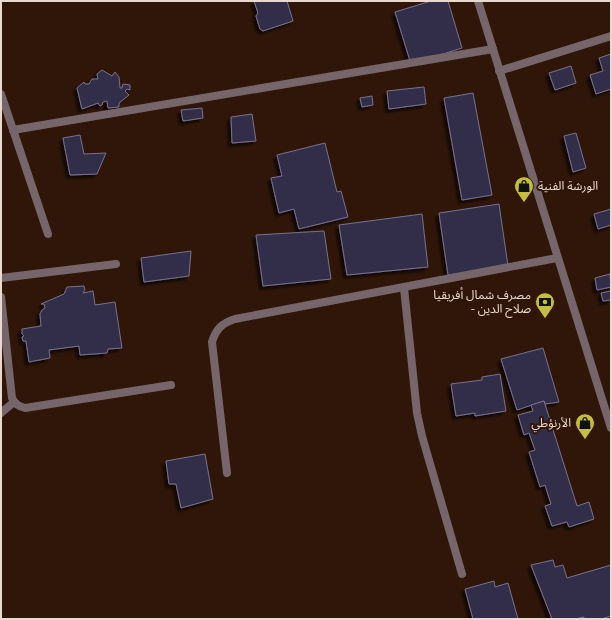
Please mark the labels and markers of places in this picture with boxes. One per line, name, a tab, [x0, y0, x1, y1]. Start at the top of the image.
shop icon: الورشة الفنية	[513, 175, 535, 203]
place label: الورشة الفنية	[538, 179, 598, 193]
place label: مصرف شمال أفريقيا - صلاح الدين	[433, 287, 531, 318]
bank icon: مصرف شمال أفريقيا - صلاح الدين	[534, 291, 556, 319]
shop icon: الأرنؤطي	[574, 412, 596, 440]
place label: الأرنؤطي	[531, 416, 571, 433]

